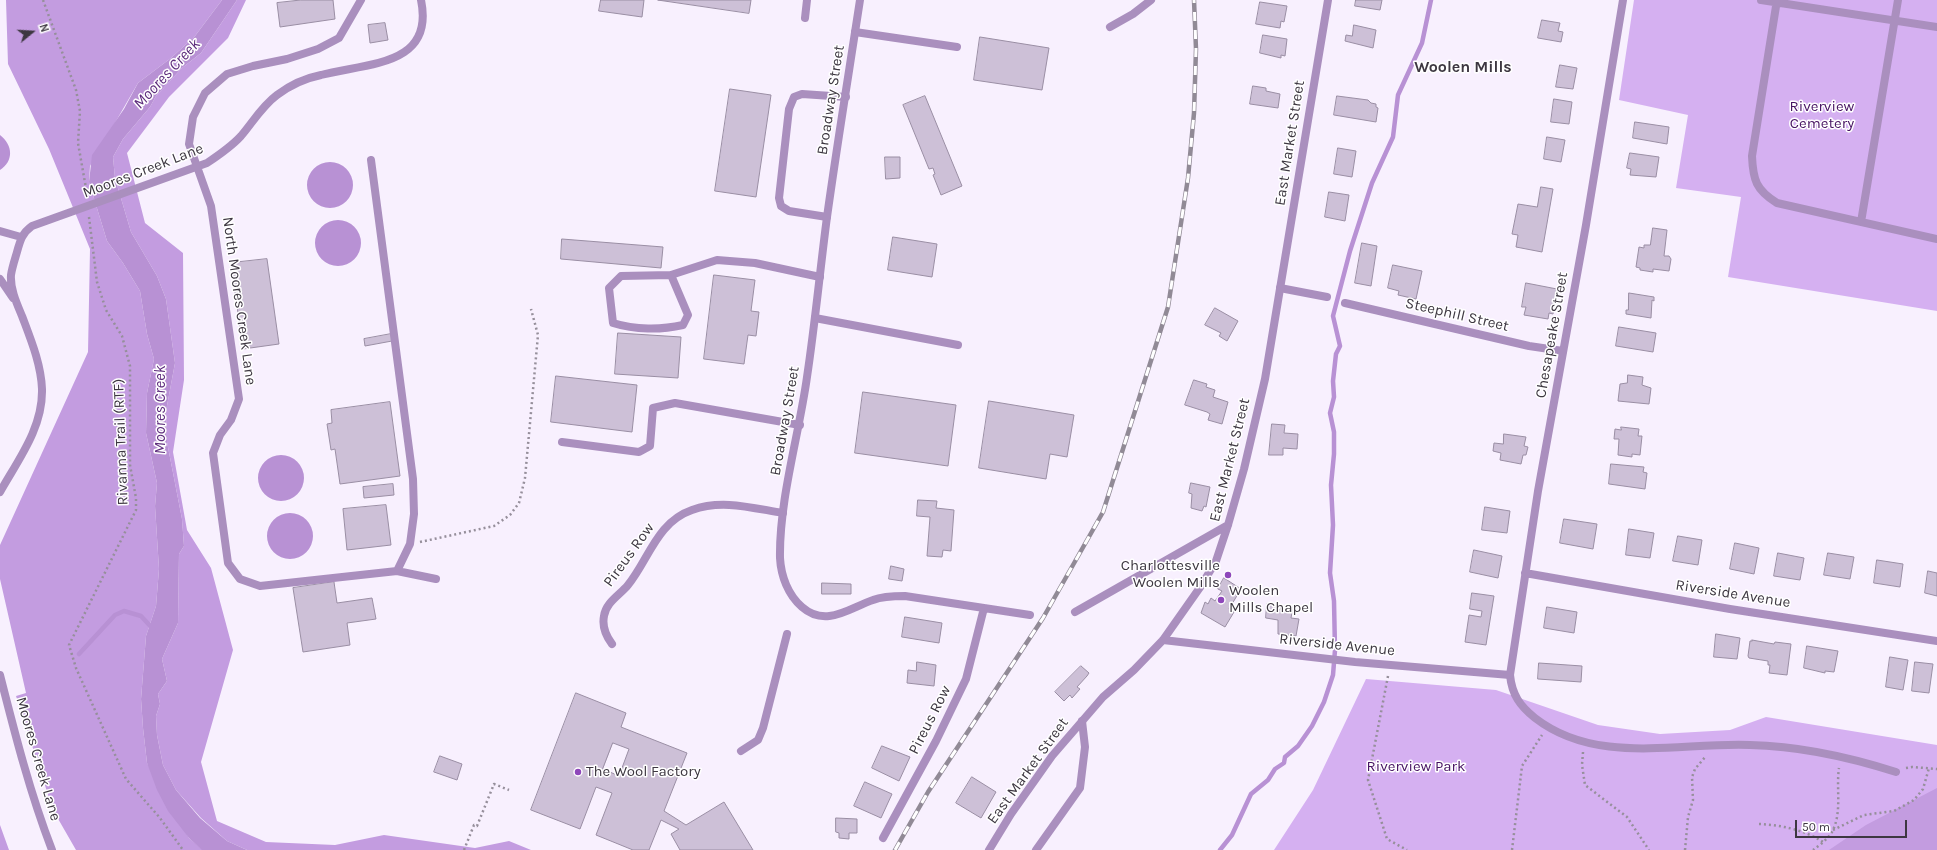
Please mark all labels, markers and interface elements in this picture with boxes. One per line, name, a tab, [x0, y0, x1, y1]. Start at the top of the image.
north arrow	[12, 12, 52, 52]
text: N	[36, 22, 51, 34]
water label: Moores Creek	[130, 35, 204, 113]
street label: Broadway Street	[813, 44, 849, 156]
district label: Woolen Mills	[1414, 57, 1512, 77]
street label: East Market Street	[1271, 79, 1309, 207]
park label: Riverview Cemetery	[1790, 98, 1854, 133]
street label: Moores Creek Lane	[80, 140, 206, 202]
street label: North Moores Creek Lane	[218, 216, 260, 386]
street label: Chesapeake Street	[1532, 271, 1572, 399]
street label: Steephill Street	[1404, 294, 1510, 336]
water label: Moores Creek	[150, 365, 170, 455]
street label: Broadway Street	[767, 365, 803, 477]
street label: Rivanna Trail (RTF)	[110, 378, 132, 506]
street label: East Market Street	[1206, 396, 1254, 524]
street label: Pireus Row	[600, 520, 658, 590]
place label: Charlottesville Woolen Mills	[1121, 557, 1220, 592]
marker: Charlottesville Woolen Mills	[1223, 570, 1233, 580]
street label: Riverside Avenue	[1674, 576, 1792, 612]
place label: Woolen Mills Chapel	[1229, 582, 1313, 617]
marker: Woolen Mills Chapel	[1216, 595, 1226, 605]
street label: Riverside Avenue	[1278, 630, 1396, 660]
street label: Pireus Row	[905, 683, 955, 757]
street label: Moores Creek Lane	[12, 695, 64, 823]
street label: East Market Street	[983, 714, 1073, 828]
park label: Riverview Park	[1367, 758, 1465, 776]
place label: The Wool Factory	[586, 763, 701, 781]
marker: The Wool Factory	[573, 767, 583, 777]
scale bar	[1797, 812, 1909, 838]
text: 50 m	[1802, 820, 1830, 834]

